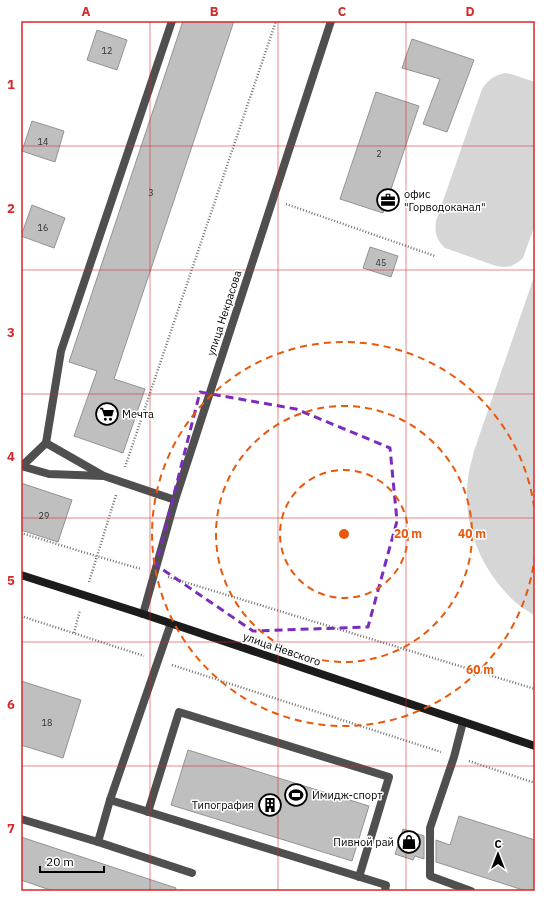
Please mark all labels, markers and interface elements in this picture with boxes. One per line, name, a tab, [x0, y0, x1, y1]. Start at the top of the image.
text: A	[82, 3, 91, 20]
text: B	[210, 3, 219, 20]
text: C	[338, 3, 347, 20]
text: D	[465, 3, 475, 20]
house number: 12	[102, 45, 112, 56]
text: 1	[7, 76, 15, 93]
house number: 14	[38, 136, 48, 147]
house number: 2	[376, 148, 382, 159]
house number: 3	[148, 187, 154, 198]
office icon: офис "Горводоканал"	[375, 187, 401, 213]
place label: офис "Горводоканал"	[404, 187, 486, 214]
text: 2	[7, 200, 15, 217]
house number: 16	[38, 222, 48, 233]
house number: 45	[376, 257, 386, 268]
street label: улица Некрасова	[204, 269, 244, 357]
text: 3	[7, 324, 15, 341]
supermarket icon: Мечта	[94, 401, 120, 427]
place label: Мечта	[122, 407, 154, 421]
text: 4	[7, 448, 15, 465]
house number: 29	[39, 510, 49, 521]
text: 20 m	[394, 526, 422, 541]
text: 40 m	[458, 526, 486, 541]
centre of rings	[337, 527, 351, 541]
text: 5	[7, 572, 15, 589]
street label: улица Невского	[241, 629, 323, 669]
text: 60 m	[466, 662, 494, 677]
text: 6	[7, 696, 15, 713]
house number: 18	[42, 717, 52, 728]
sports icon: Имидж-спорт	[283, 782, 309, 808]
place label: Имидж-спорт	[312, 788, 382, 802]
building icon: Типография	[257, 792, 283, 818]
place label: Типография	[192, 798, 254, 812]
text: 7	[7, 820, 15, 837]
shop icon: Пивной рай	[396, 829, 422, 855]
north arrow	[478, 834, 518, 874]
place label: Пивной рай	[333, 835, 394, 849]
text: С	[494, 837, 502, 851]
scale bar	[40, 848, 104, 874]
text: 20 m	[46, 854, 74, 869]

